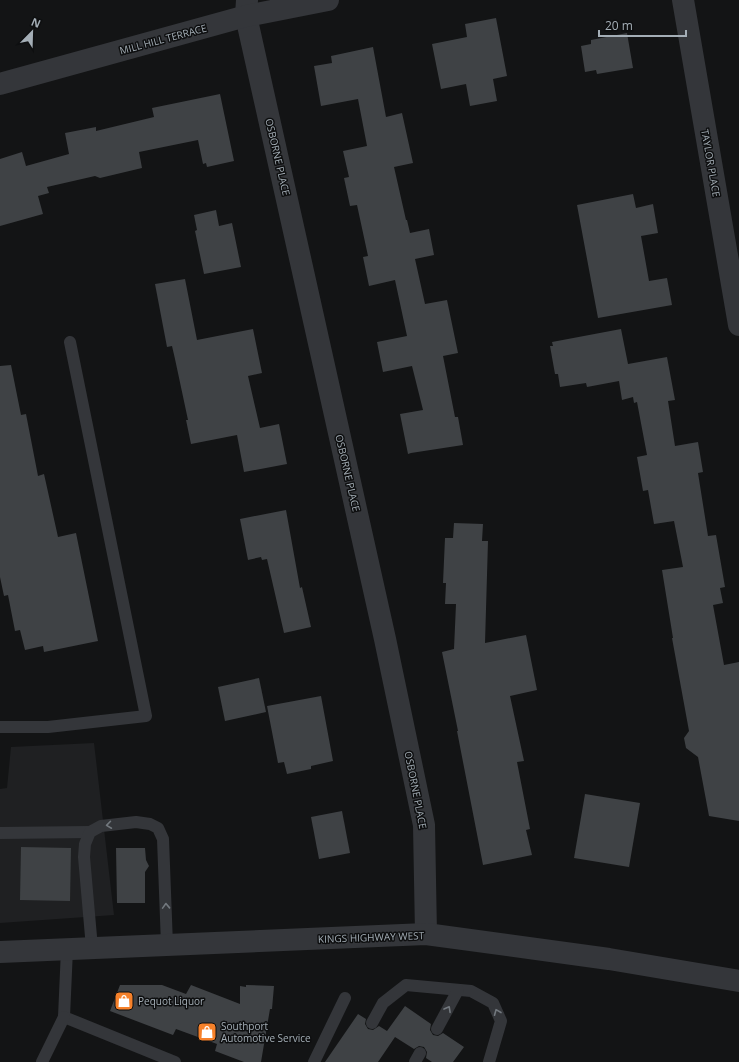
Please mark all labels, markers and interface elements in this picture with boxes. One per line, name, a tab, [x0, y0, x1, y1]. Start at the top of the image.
north arrow	[12, 12, 52, 52]
scale bar	[599, 12, 686, 38]
text: N	[29, 14, 43, 31]
text: 20 m	[605, 17, 633, 34]
street label: MILL HILL TERRACE	[118, 21, 208, 57]
street label: OSBORNE PLACE	[262, 117, 294, 197]
street label: TAYLOR PLACE	[698, 128, 724, 198]
street label: OSBORNE PLACE	[332, 433, 364, 513]
street label: OSBORNE PLACE	[402, 750, 430, 830]
one-way arrow	[106, 820, 112, 829]
one-way arrow	[161, 903, 170, 909]
street label: KINGS HIGHWAY WEST	[318, 928, 425, 946]
shop icon: Pequot Liquor	[113, 990, 135, 1012]
place label: Pequot Liquor	[138, 994, 204, 1008]
one-way arrow	[443, 1006, 450, 1013]
one-way arrow	[493, 1008, 501, 1015]
place label: Southport Automotive Service	[221, 1019, 311, 1045]
shop icon: Southport Automotive Service	[196, 1021, 218, 1043]

